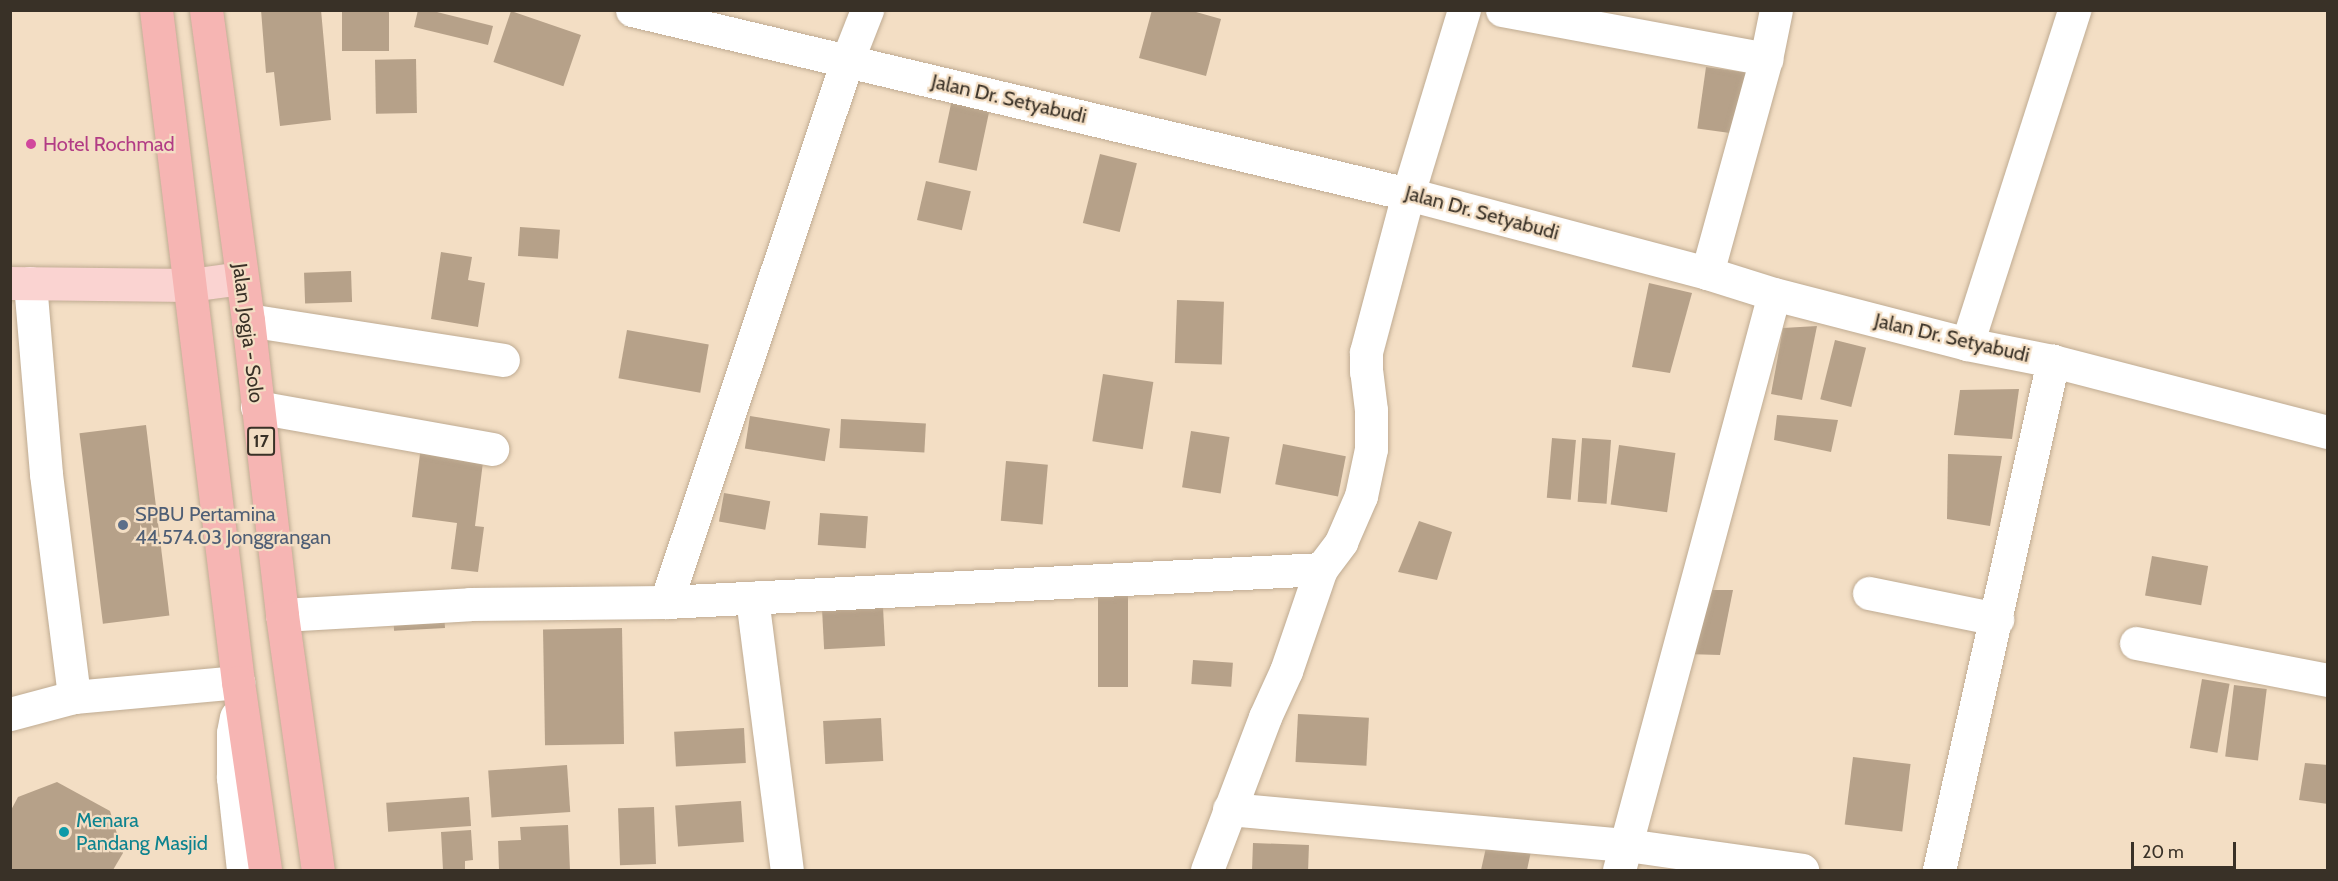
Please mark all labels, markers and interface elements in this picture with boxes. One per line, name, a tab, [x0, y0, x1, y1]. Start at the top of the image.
street label: Jalan Dr. Setyabudi	[929, 69, 1089, 129]
place label: Hotel Rochmad	[43, 132, 175, 156]
marker: Hotel Rochmad	[24, 137, 38, 151]
street label: Jalan Dr. Setyabudi	[1402, 181, 1562, 245]
street label: Jalan Jogja - Solo	[228, 262, 268, 404]
street label: Jalan Dr. Setyabudi	[1872, 308, 2032, 368]
road number: 17	[246, 426, 276, 456]
place label: SPBU Pertamina 44.574.03 Jonggrangan	[135, 502, 331, 549]
marker: SPBU Pertamina 44.574.03 Jonggrangan	[116, 518, 130, 532]
place label: Menara Pandang Masjid	[76, 808, 208, 855]
marker: Menara Pandang Masjid	[57, 825, 71, 839]
scale bar	[2134, 830, 2239, 868]
text: 20 m	[2142, 841, 2184, 863]

